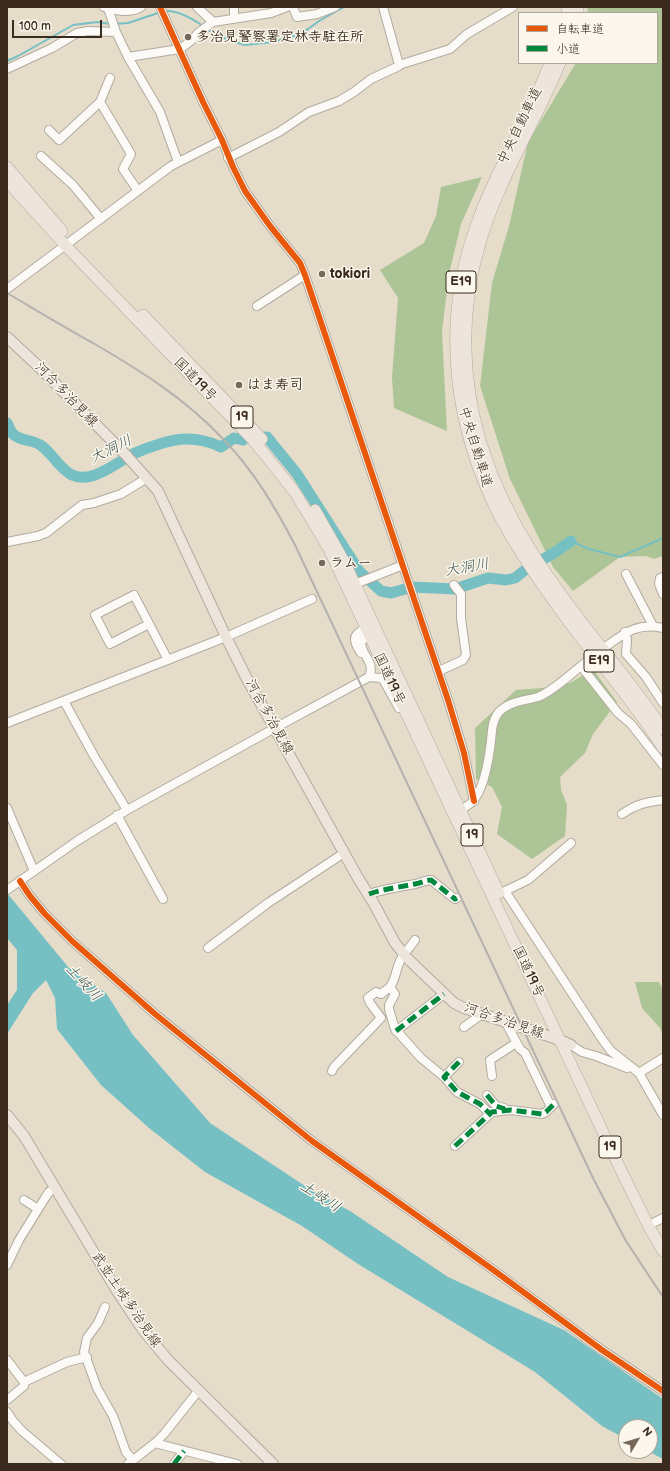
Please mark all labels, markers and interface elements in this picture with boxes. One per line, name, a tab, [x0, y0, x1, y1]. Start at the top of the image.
scale bar	[14, 12, 104, 38]
legend	[518, 12, 658, 64]
text: 100 m	[19, 19, 51, 34]
text: 自転車道	[556, 22, 604, 37]
place label: 多治見警察署定林寺駐在所	[196, 29, 364, 45]
marker: 多治見警察署定林寺駐在所	[183, 32, 193, 42]
text: 小道	[556, 42, 580, 57]
street label: 中央自動車道	[494, 85, 546, 167]
place label: tokiori	[330, 266, 370, 282]
marker: tokiori	[317, 269, 327, 279]
road number: E19	[446, 271, 476, 293]
street label: 国道19号	[170, 354, 220, 406]
street label: 河合多治見線	[31, 359, 101, 431]
place label: はま寿司	[247, 377, 303, 393]
marker: はま寿司	[234, 380, 244, 390]
street label: 中央自動車道	[455, 404, 495, 490]
road number: 19	[231, 406, 253, 428]
water label: 大洞川	[87, 432, 135, 468]
place label: ラムー	[330, 555, 372, 571]
water label: 大洞川	[443, 555, 491, 581]
marker: ラムー	[317, 558, 327, 568]
street label: 国道19号	[370, 650, 408, 708]
road number: E19	[584, 650, 614, 672]
street label: 河合多治見線	[241, 676, 297, 758]
road number: 19	[461, 824, 483, 846]
street label: 国道19号	[509, 943, 547, 1001]
water label: 土岐川	[61, 960, 105, 1006]
street label: 河合多治見線	[462, 999, 546, 1043]
road number: 19	[599, 1136, 621, 1158]
water label: 土岐川	[296, 1177, 344, 1217]
street label: 武並土岐多治見線	[88, 1249, 164, 1351]
north arrow	[618, 1419, 658, 1459]
text: N	[639, 1425, 655, 1439]

